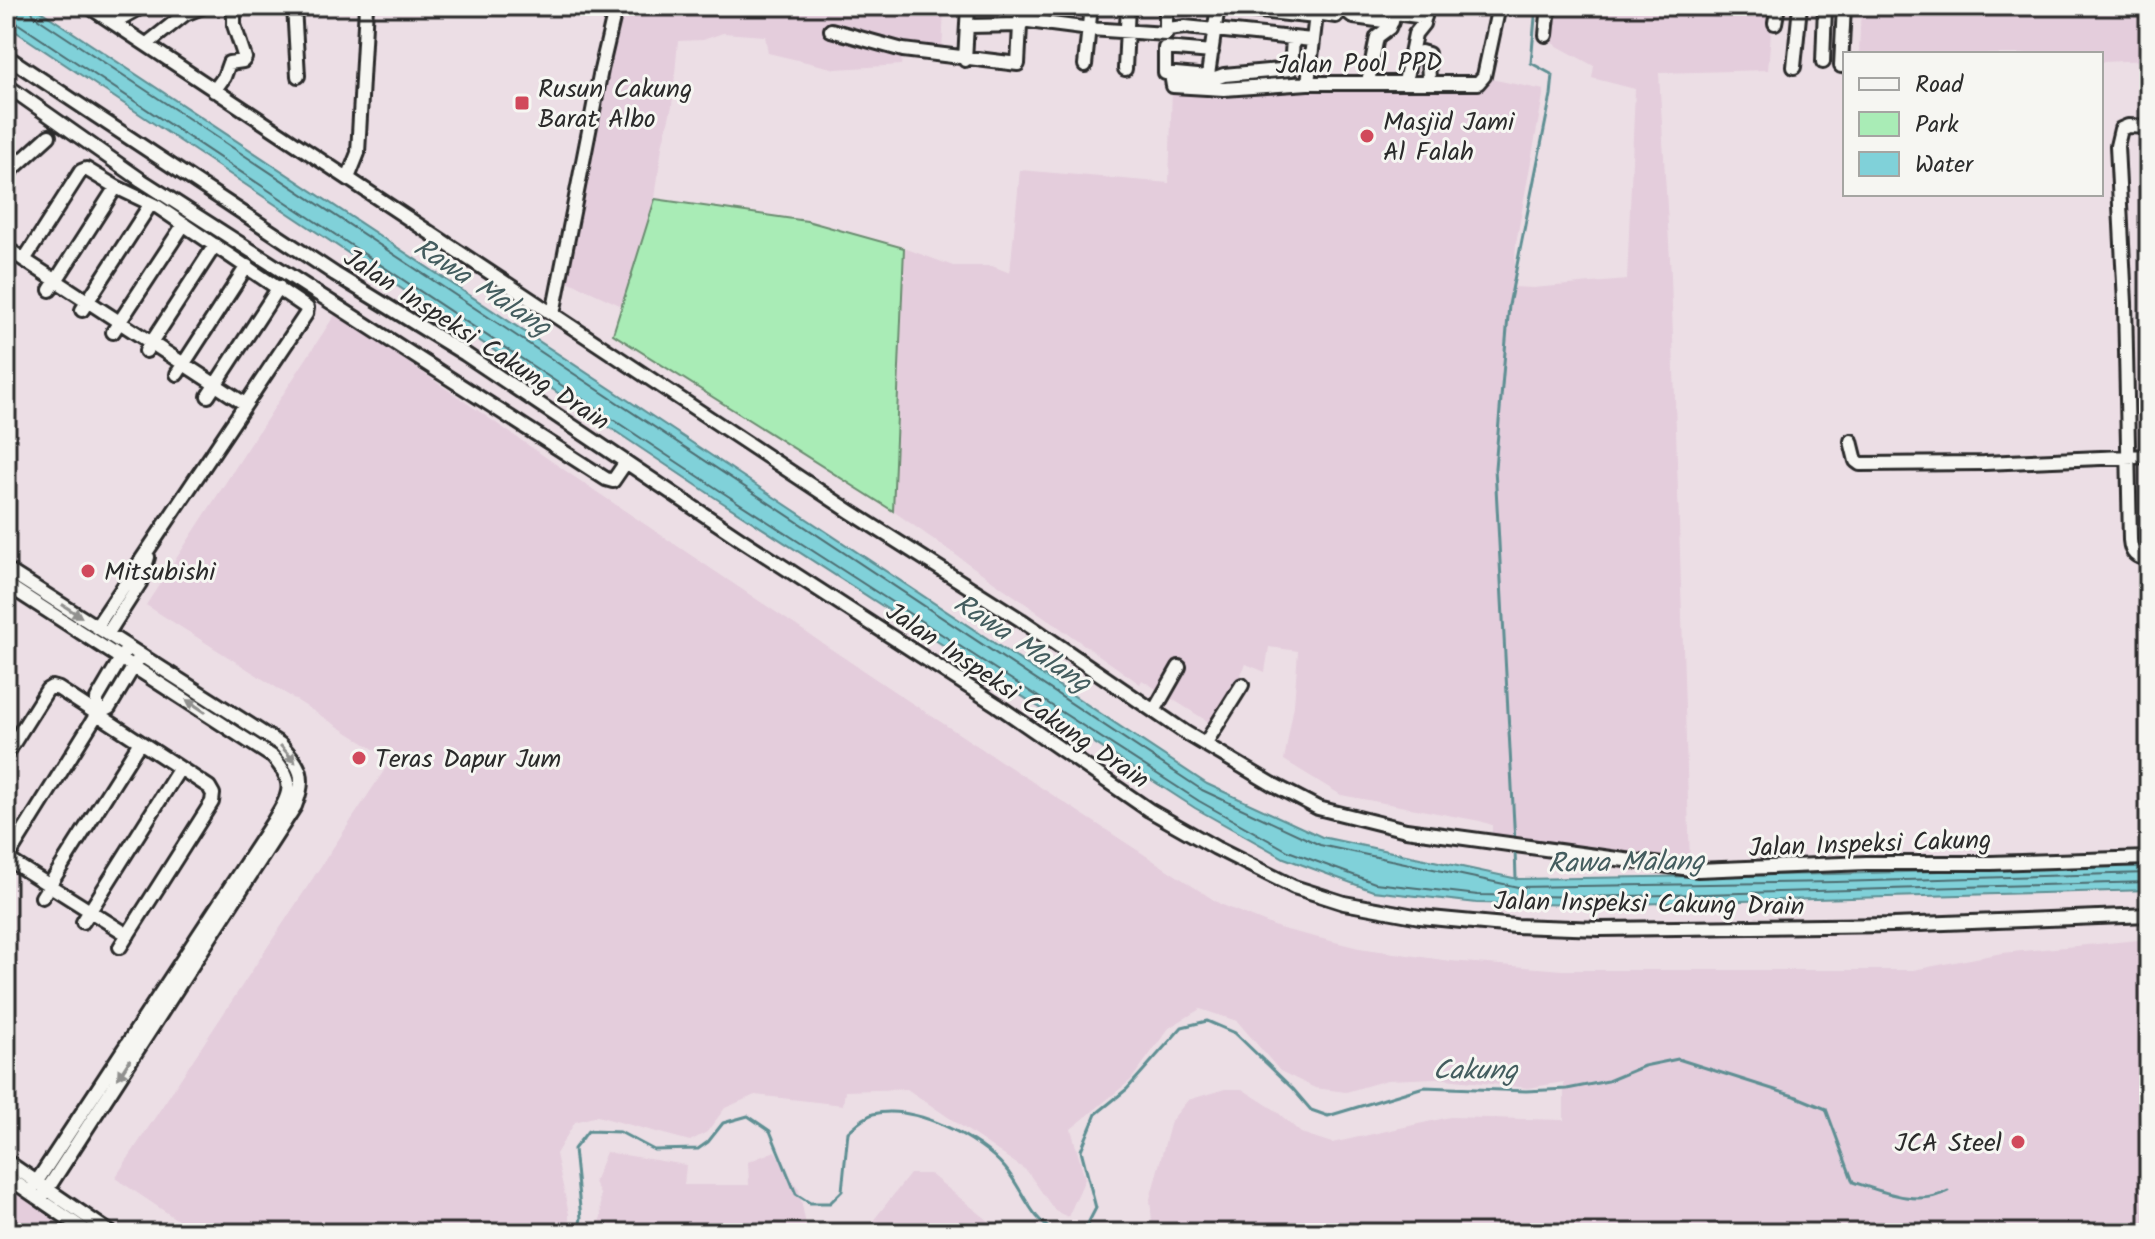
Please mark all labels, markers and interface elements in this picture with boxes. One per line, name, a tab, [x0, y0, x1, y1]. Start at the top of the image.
street label: Jalan Pool PPD	[1275, 43, 1443, 87]
legend	[1843, 52, 2103, 196]
text: Road	[1915, 66, 1964, 105]
place label: Rusun Cakung Barat Albo	[538, 69, 692, 141]
marker: Rusun Cakung Barat Albo	[513, 94, 531, 112]
place label: Masjid Jami Al Falah	[1383, 102, 1516, 174]
text: Park	[1915, 106, 1959, 145]
marker: Masjid Jami Al Falah	[1358, 127, 1376, 145]
text: Water	[1915, 146, 1975, 185]
water label: Rawa Malang	[404, 227, 561, 350]
street label: Jalan Inspeksi Cakung Drain	[334, 238, 618, 443]
place label: Mitsubishi	[104, 552, 217, 594]
marker: Mitsubishi	[79, 562, 97, 580]
water label: Rawa Malang	[944, 583, 1101, 706]
street label: Jalan Inspeksi Cakung Drain	[876, 592, 1158, 801]
one-way arrow	[61, 603, 83, 617]
one-way arrow	[185, 699, 206, 714]
place label: Teras Dapur Jum	[375, 739, 561, 781]
one-way arrow	[279, 743, 296, 763]
marker: Teras Dapur Jum	[350, 749, 368, 767]
street label: Jalan Inspeksi Cakung	[1748, 820, 1992, 870]
water label: Rawa Malang	[1548, 840, 1706, 887]
street label: Jalan Inspeksi Cakung Drain	[1493, 881, 1805, 929]
water label: Cakung	[1433, 1049, 1519, 1094]
one-way arrow	[117, 1059, 132, 1080]
place label: JCA Steel	[1894, 1123, 2002, 1165]
marker: JCA Steel	[2009, 1133, 2027, 1151]

